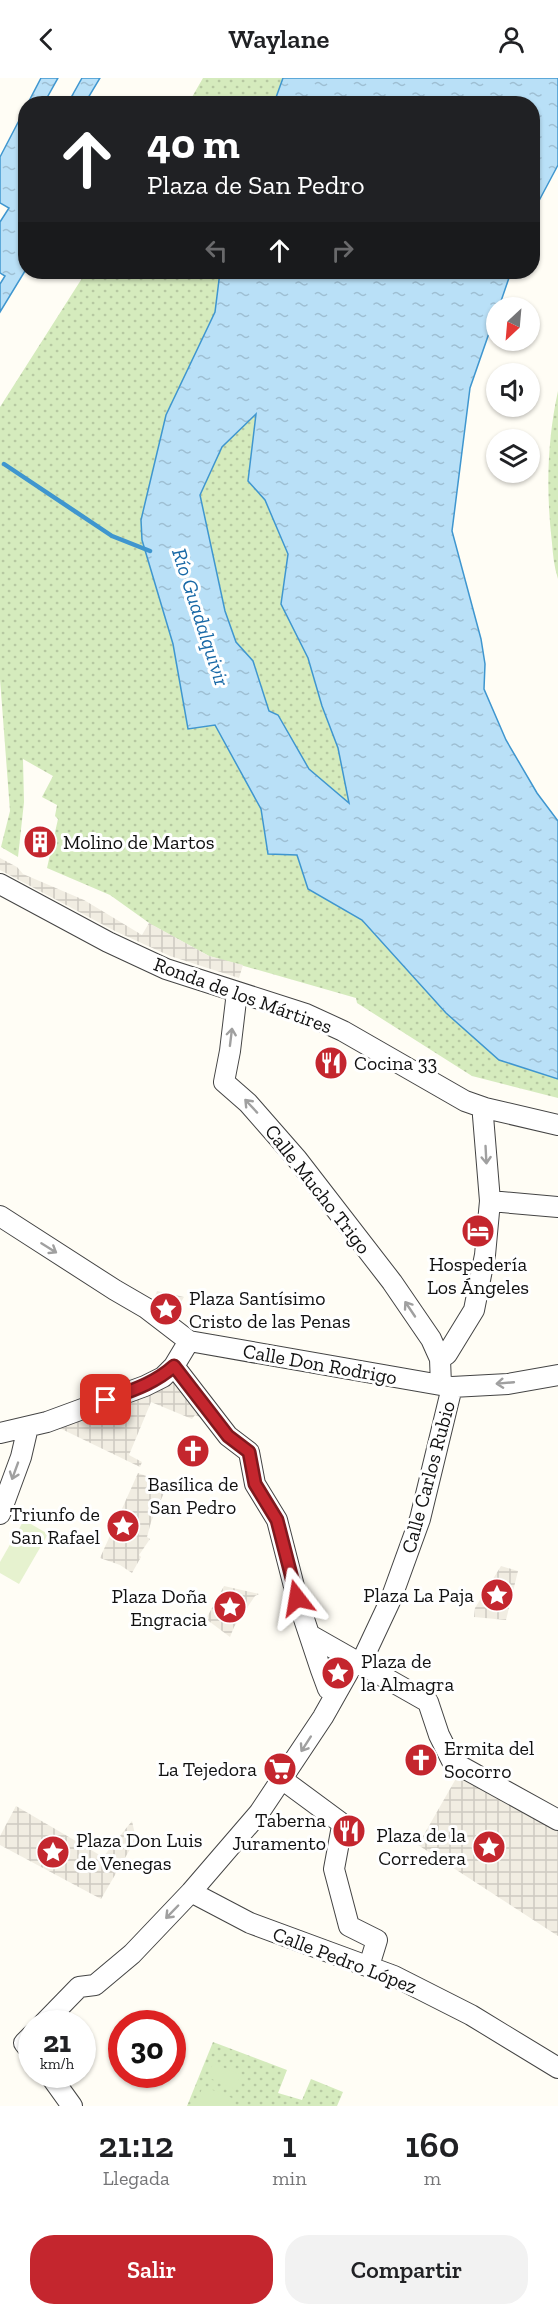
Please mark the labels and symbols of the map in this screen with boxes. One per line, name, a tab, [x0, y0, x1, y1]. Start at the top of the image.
north arrow	[486, 297, 540, 351]
water label: Río Guadalquivir	[167, 545, 235, 690]
building icon: Molino de Martos	[22, 824, 58, 860]
place label: Molino de Martos	[63, 830, 214, 854]
street label: Ronda de los Mártires	[151, 952, 335, 1038]
one-way arrow	[226, 1028, 237, 1048]
restaurant icon: Cocina 33	[313, 1045, 349, 1081]
place label: Cocina 33	[354, 1051, 437, 1075]
one-way arrow	[244, 1099, 258, 1114]
street label: Calle Mucho Trigo	[260, 1119, 376, 1259]
one-way arrow	[480, 1144, 491, 1164]
hotel icon: Hospedería Los Ángeles	[460, 1213, 496, 1249]
one-way arrow	[40, 1242, 57, 1255]
place label: Hospedería Los Ángeles	[427, 1252, 529, 1299]
place label: Plaza Santísimo Cristo de las Penas	[189, 1286, 350, 1333]
place icon: Plaza Santísimo Cristo de las Penas	[148, 1291, 184, 1327]
one-way arrow	[404, 1302, 416, 1318]
street label: Calle Don Rodrigo	[241, 1339, 399, 1389]
pin	[80, 1374, 131, 1425]
one-way arrow	[496, 1378, 516, 1389]
street label: Calle Carlos Rubio	[396, 1398, 460, 1556]
church icon: Basílica de San Pedro	[175, 1433, 211, 1469]
one-way arrow	[9, 1461, 20, 1480]
place label: Basílica de San Pedro	[148, 1472, 238, 1519]
place label: Triunfo de San Rafael	[10, 1502, 100, 1549]
place icon: Triunfo de San Rafael	[105, 1508, 141, 1544]
position arrow	[265, 1566, 329, 1630]
place icon: Plaza La Paja	[479, 1577, 515, 1613]
place label: Plaza La Paja	[363, 1583, 474, 1607]
place label: Plaza Doña Engracia	[112, 1584, 207, 1631]
place icon: Plaza Doña Engracia	[212, 1589, 248, 1625]
place label: Plaza de la Almagra	[361, 1649, 454, 1696]
place icon: Plaza de la Almagra	[320, 1655, 356, 1691]
one-way arrow	[299, 1735, 311, 1752]
place label: Ermita del Socorro	[444, 1736, 534, 1783]
church icon: Ermita del Socorro	[403, 1742, 439, 1778]
supermarket icon: La Tejedora	[262, 1751, 298, 1787]
place label: La Tejedora	[158, 1757, 257, 1781]
place label: Taberna Juramento	[232, 1808, 326, 1855]
restaurant icon: Taberna Juramento	[331, 1813, 367, 1849]
place label: Plaza de la Corredera	[376, 1823, 466, 1870]
place label: Plaza Don Luis de Venegas	[76, 1828, 203, 1875]
place icon: Plaza de la Corredera	[471, 1829, 507, 1865]
place icon: Plaza Don Luis de Venegas	[35, 1834, 71, 1870]
one-way arrow	[164, 1905, 179, 1920]
street label: Calle Pedro López	[269, 1921, 421, 1999]
speed limit sign: 30	[108, 2010, 186, 2088]

